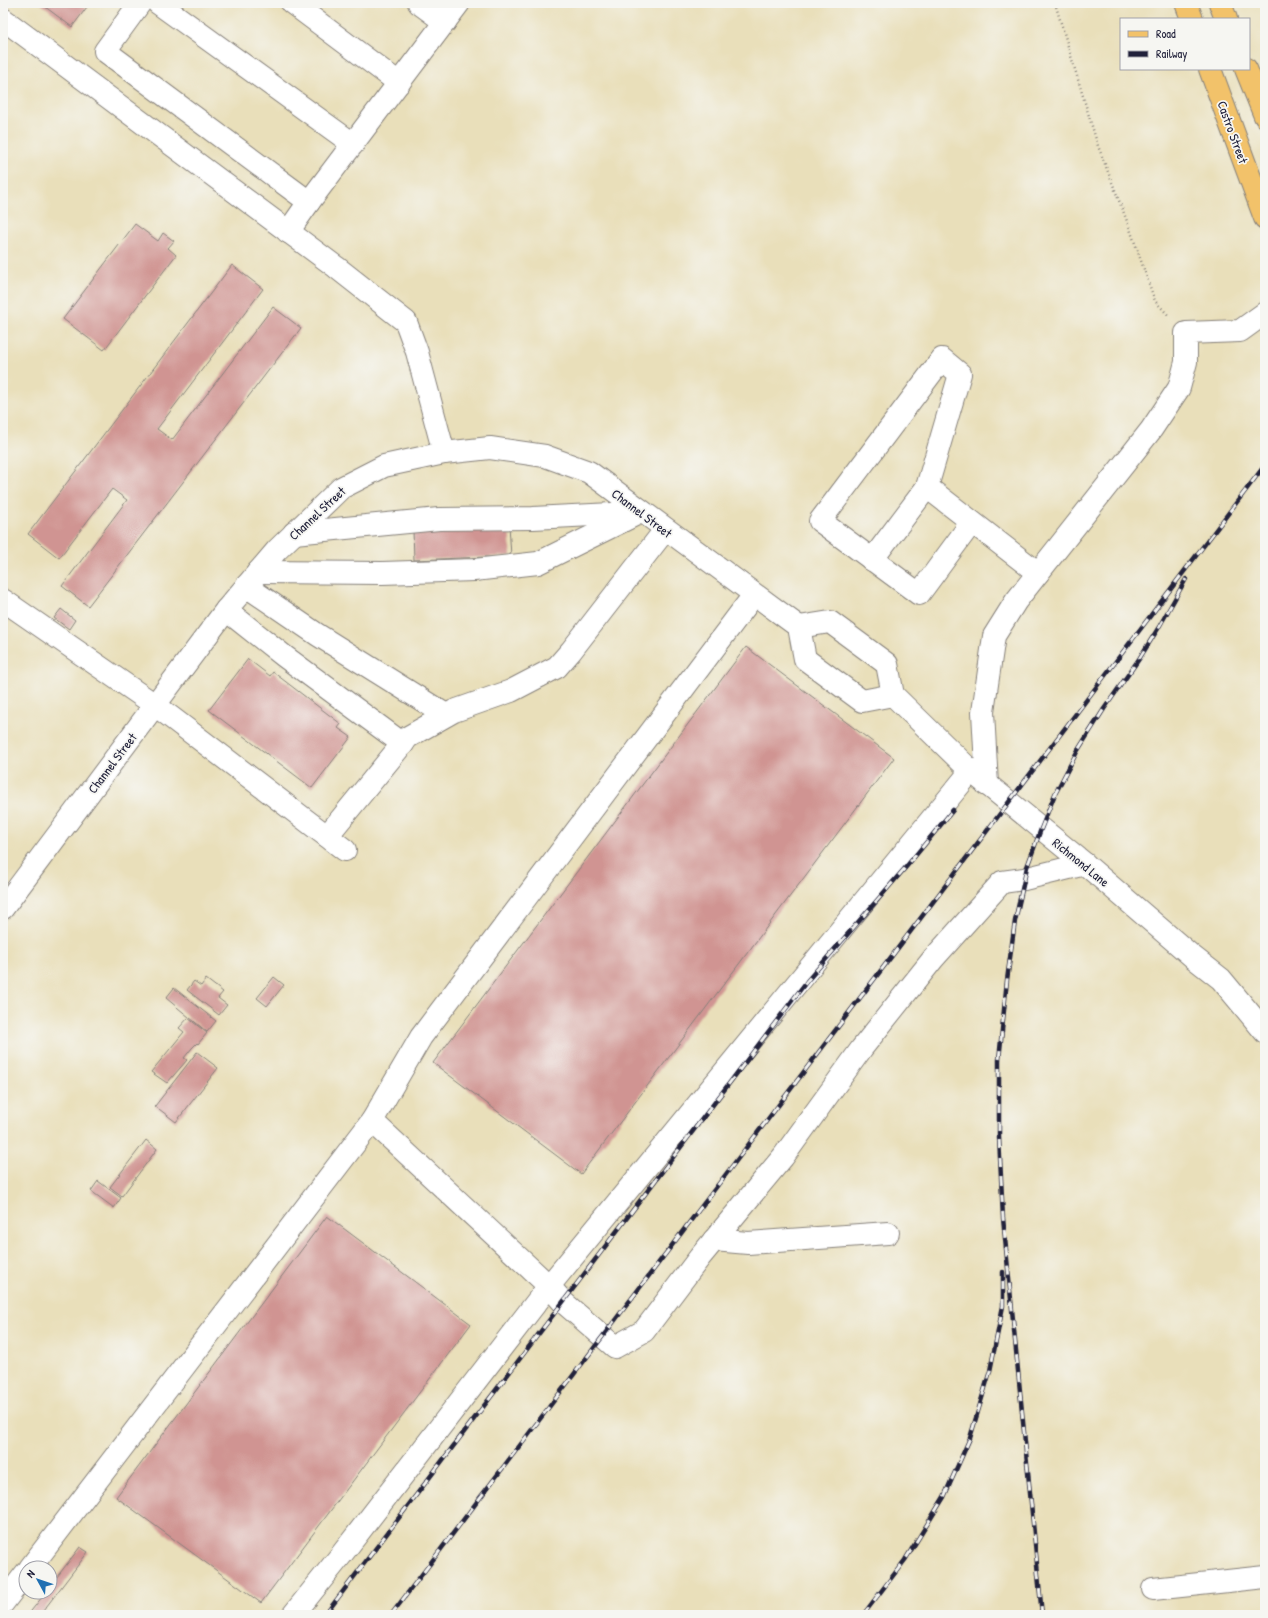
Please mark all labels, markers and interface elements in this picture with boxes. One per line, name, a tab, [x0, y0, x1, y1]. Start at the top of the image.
legend	[1120, 18, 1250, 70]
text: Road	[1156, 25, 1176, 42]
text: Railway	[1156, 45, 1187, 62]
street label: Castro Street	[1213, 98, 1253, 166]
street label: Channel Street	[285, 482, 350, 544]
street label: Channel Street	[608, 484, 676, 542]
street label: Channel Street	[83, 729, 141, 797]
street label: Richmond Lane	[1049, 834, 1113, 890]
north arrow	[18, 1560, 58, 1600]
text: N	[23, 1567, 38, 1580]

